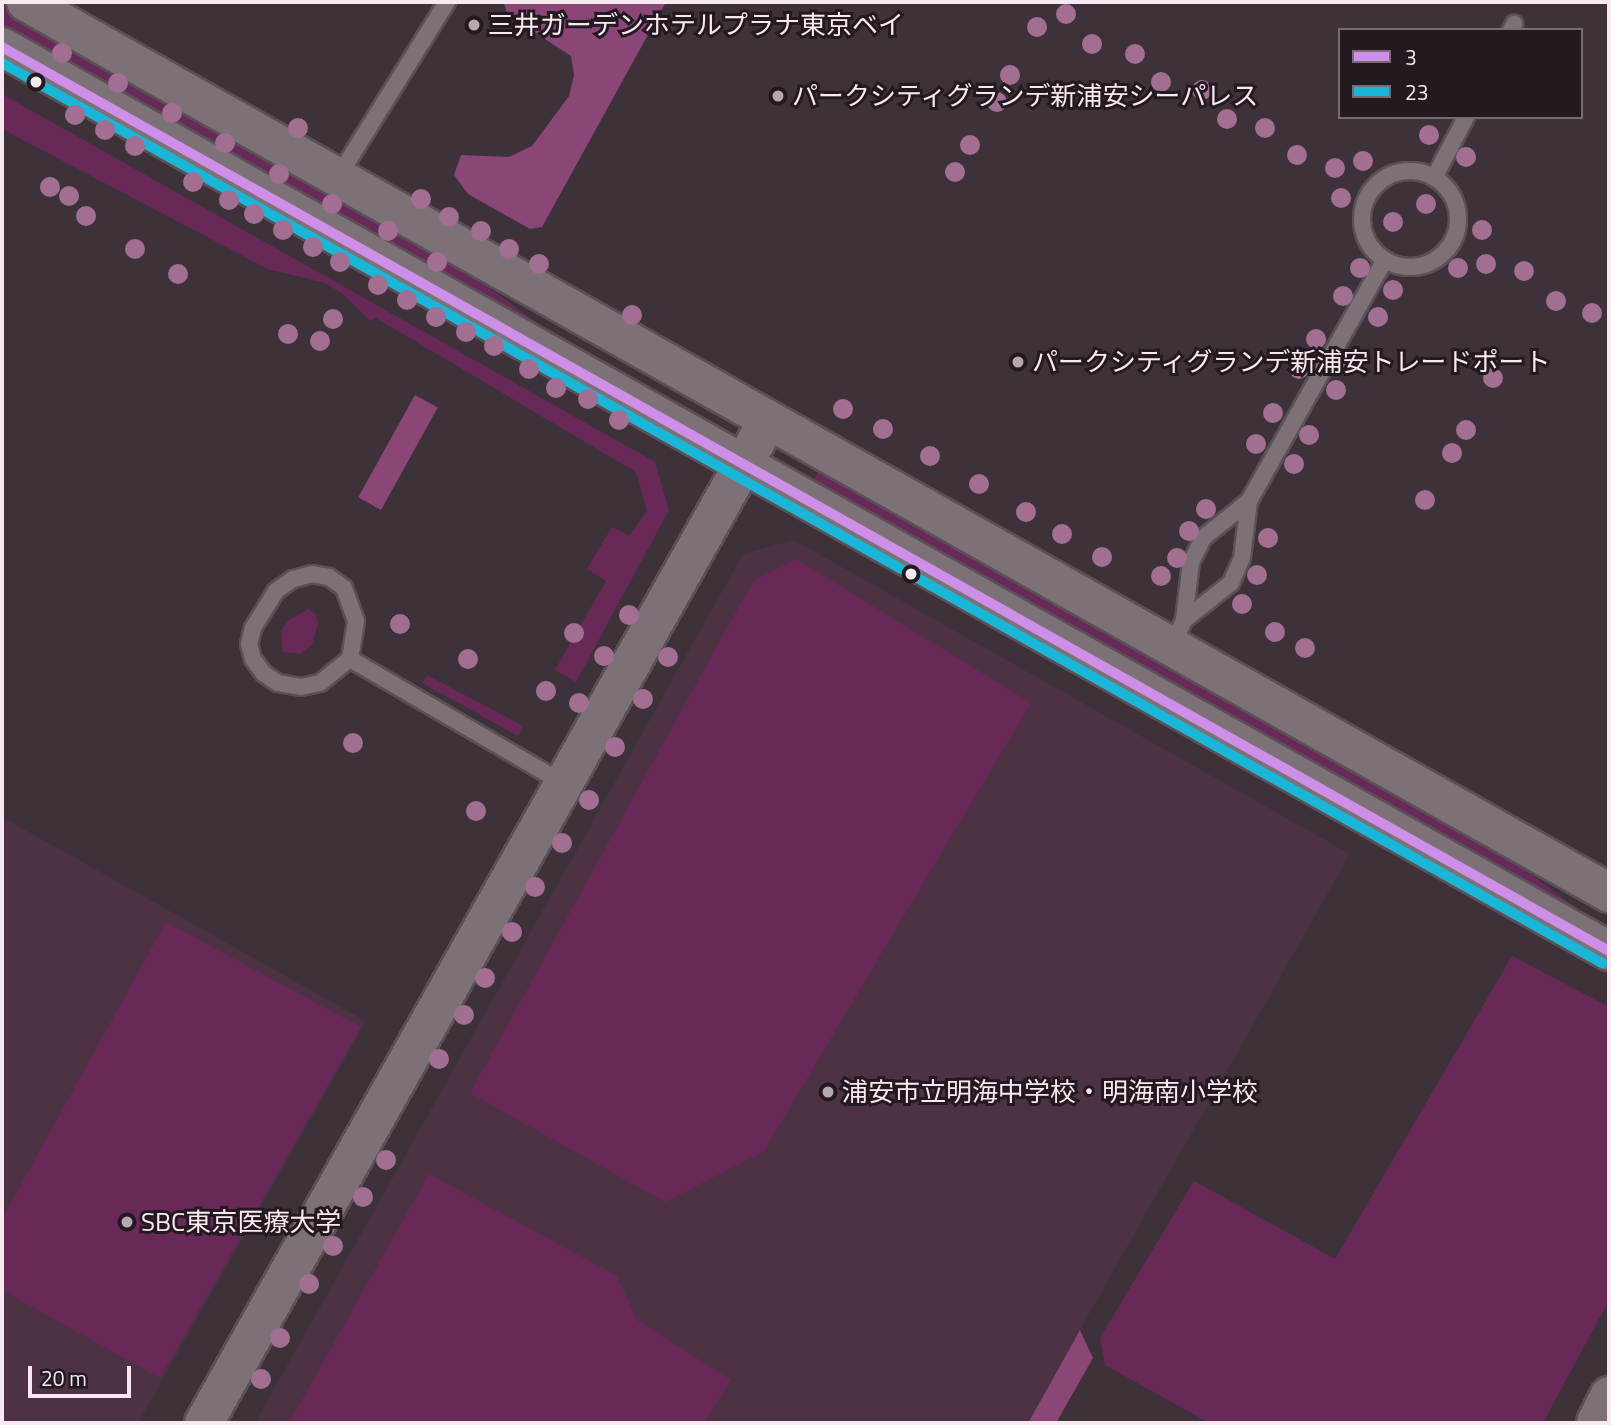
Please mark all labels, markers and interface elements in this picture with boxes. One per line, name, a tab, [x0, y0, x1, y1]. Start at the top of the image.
place label: 三井ガーデンホテルプラナ東京ベイ	[488, 9, 904, 41]
marker: 三井ガーデンホテルプラナ東京ベイ	[466, 17, 482, 33]
legend	[1338, 28, 1583, 119]
text: 3	[1405, 41, 1417, 73]
unlabelled marker	[29, 75, 43, 89]
text: 23	[1405, 76, 1429, 108]
place label: パークシティグランデ新浦安シーパレス	[792, 80, 1260, 112]
marker: パークシティグランデ新浦安シーパレス	[770, 88, 786, 104]
place label: パークシティグランデ新浦安トレードポート	[1032, 346, 1552, 378]
marker: パークシティグランデ新浦安トレードポート	[1010, 354, 1026, 370]
unlabelled marker	[904, 567, 918, 581]
place label: 浦安市立明海中学校・明海南小学校	[842, 1076, 1258, 1108]
marker: 浦安市立明海中学校・明海南小学校	[820, 1084, 836, 1100]
place label: SBC東京医療大学	[141, 1206, 341, 1238]
marker: SBC東京医療大学	[119, 1214, 135, 1230]
scale bar	[32, 1352, 135, 1396]
text: 20 m	[41, 1362, 87, 1394]

